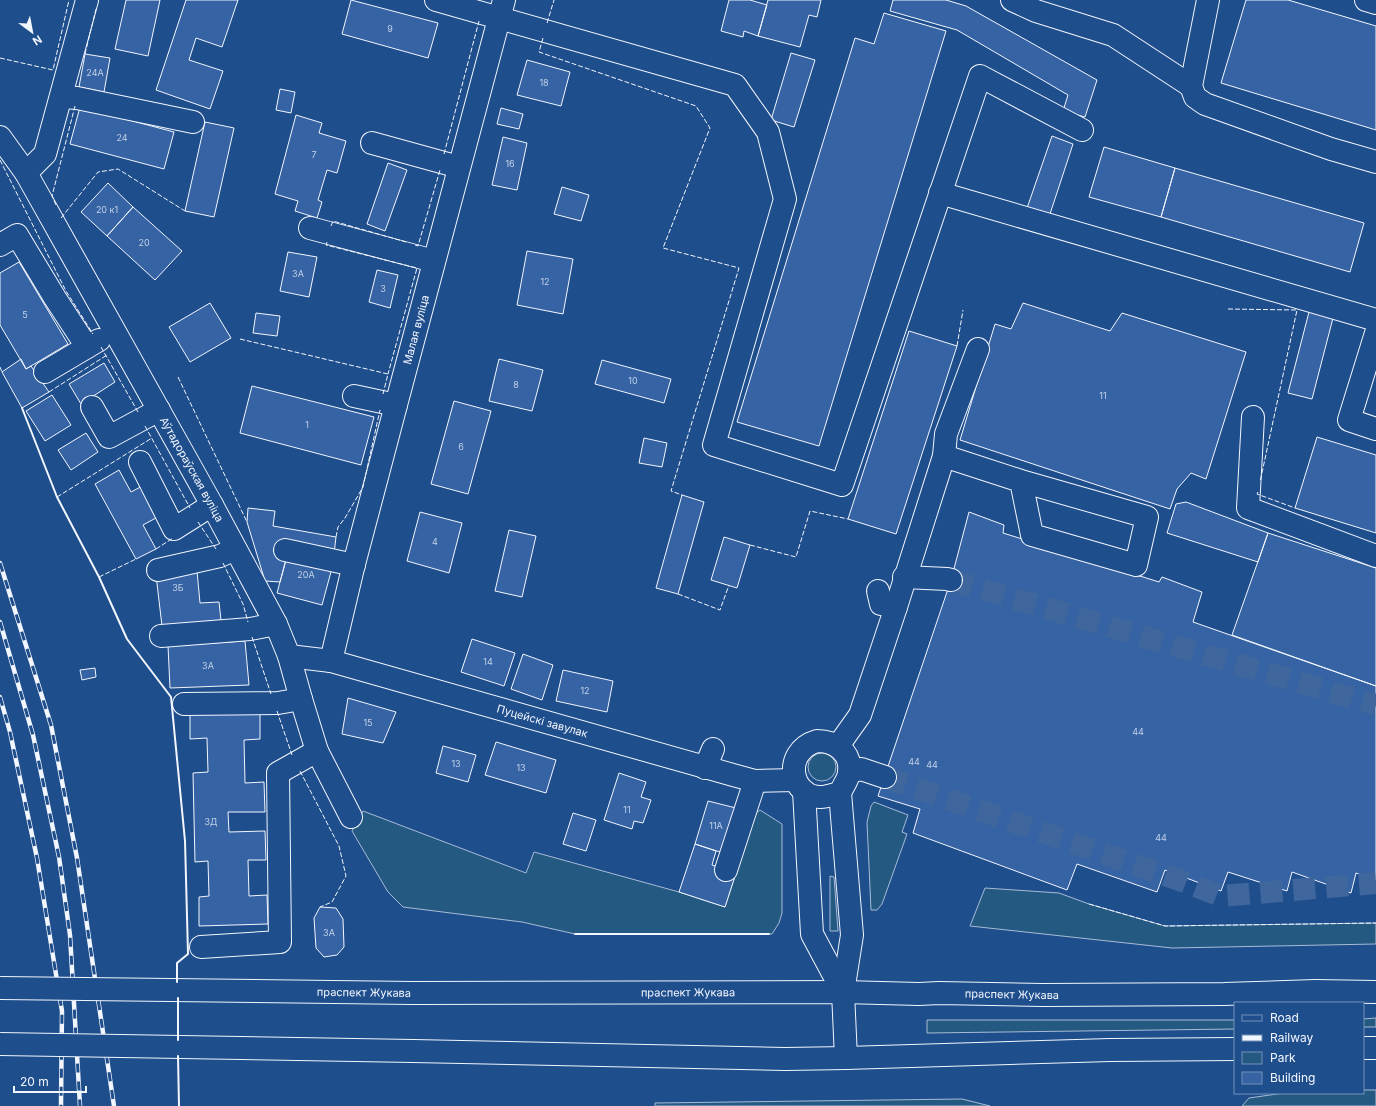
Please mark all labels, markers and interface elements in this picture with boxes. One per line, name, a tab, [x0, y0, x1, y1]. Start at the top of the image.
north arrow	[12, 12, 52, 52]
house number: 9	[387, 23, 393, 34]
text: N	[30, 32, 45, 49]
house number: 24А	[86, 67, 104, 78]
house number: 18	[539, 77, 549, 88]
house number: 24	[116, 132, 128, 143]
house number: 7	[311, 149, 317, 160]
house number: 16	[505, 158, 515, 169]
house number: 20 к1	[96, 204, 118, 215]
house number: 20	[138, 237, 150, 248]
house number: 3А	[292, 268, 304, 279]
house number: 12	[540, 276, 550, 287]
house number: 3	[380, 283, 386, 294]
street label: Малая вуліца	[400, 293, 432, 366]
house number: 5	[22, 309, 28, 320]
house number: 10	[628, 375, 638, 386]
house number: 8	[513, 379, 519, 390]
house number: 11	[1099, 390, 1107, 401]
street label: Аўтадораўская вуліца	[157, 414, 227, 524]
house number: 1	[305, 419, 309, 430]
house number: 6	[458, 441, 464, 452]
house number: 4	[432, 536, 438, 547]
house number: 20А	[297, 569, 315, 580]
house number: 3Б	[172, 582, 184, 593]
house number: 14	[483, 656, 493, 667]
house number: 3А	[202, 660, 214, 671]
house number: 12	[580, 685, 590, 696]
street label: Пуцейскі завулак	[495, 701, 590, 741]
house number: 15	[363, 717, 373, 728]
house number: 44	[1132, 726, 1144, 737]
house number: 44	[908, 756, 920, 767]
house number: 13	[451, 758, 461, 769]
house number: 44	[926, 759, 938, 770]
house number: 13	[516, 762, 526, 773]
house number: 11	[623, 804, 631, 815]
house number: 3Д	[205, 816, 217, 827]
house number: 11А	[709, 820, 723, 831]
house number: 44	[1155, 832, 1167, 843]
house number: 3А	[323, 927, 335, 938]
street label: праспект Жукава	[317, 985, 411, 1000]
street label: праспект Жукава	[641, 985, 735, 999]
street label: праспект Жукава	[965, 986, 1059, 1002]
legend	[1234, 1002, 1364, 1094]
text: Road	[1270, 1010, 1299, 1025]
text: Railway	[1270, 1030, 1314, 1045]
text: Park	[1270, 1050, 1296, 1065]
scale bar	[14, 1068, 86, 1094]
text: Building	[1270, 1070, 1315, 1085]
text: 20 m	[20, 1074, 49, 1089]

